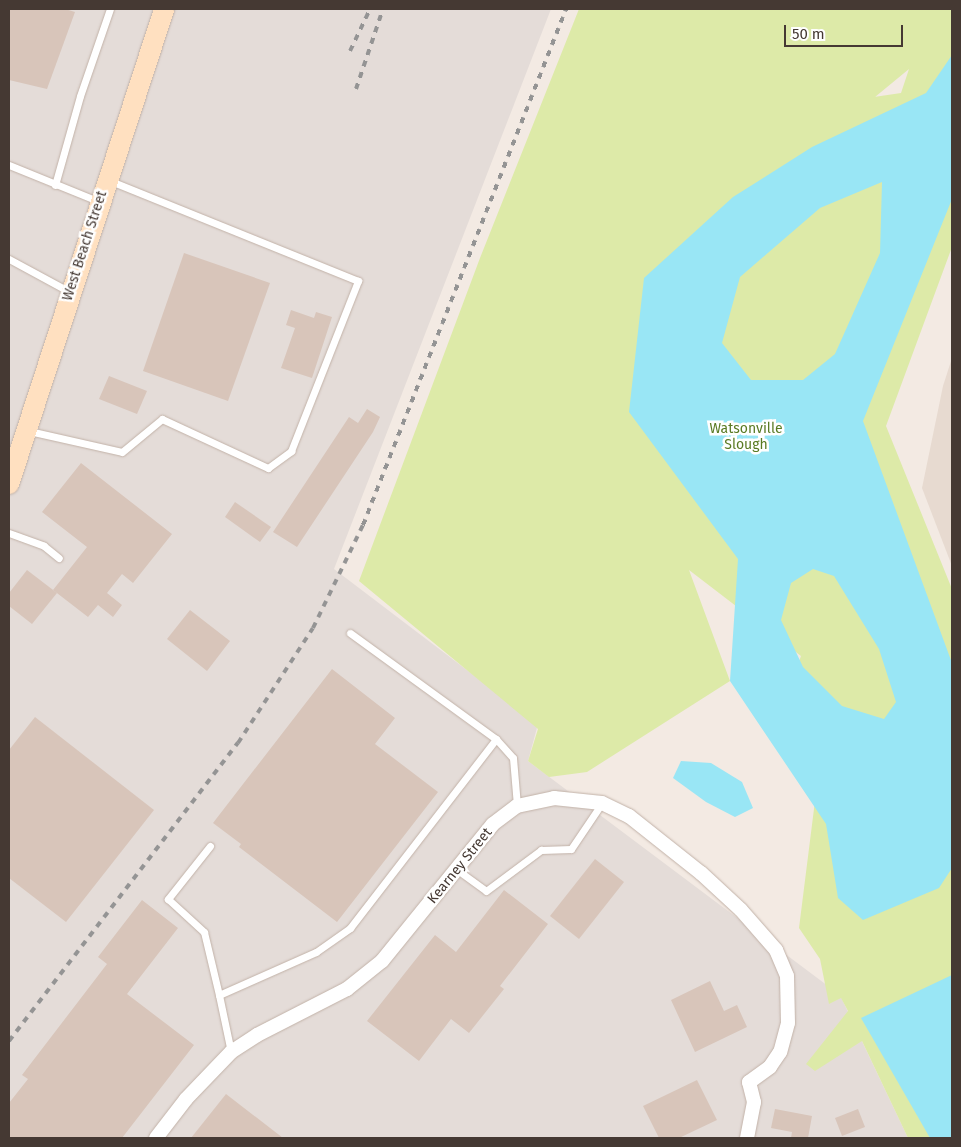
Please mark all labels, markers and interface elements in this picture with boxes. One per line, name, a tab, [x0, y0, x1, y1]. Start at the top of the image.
scale bar	[786, 15, 905, 47]
text: 50 m	[792, 25, 825, 43]
street label: West Beach Street	[59, 189, 111, 303]
park label: Watsonville Slough	[709, 421, 783, 454]
street label: Kearney Street	[424, 825, 496, 907]

